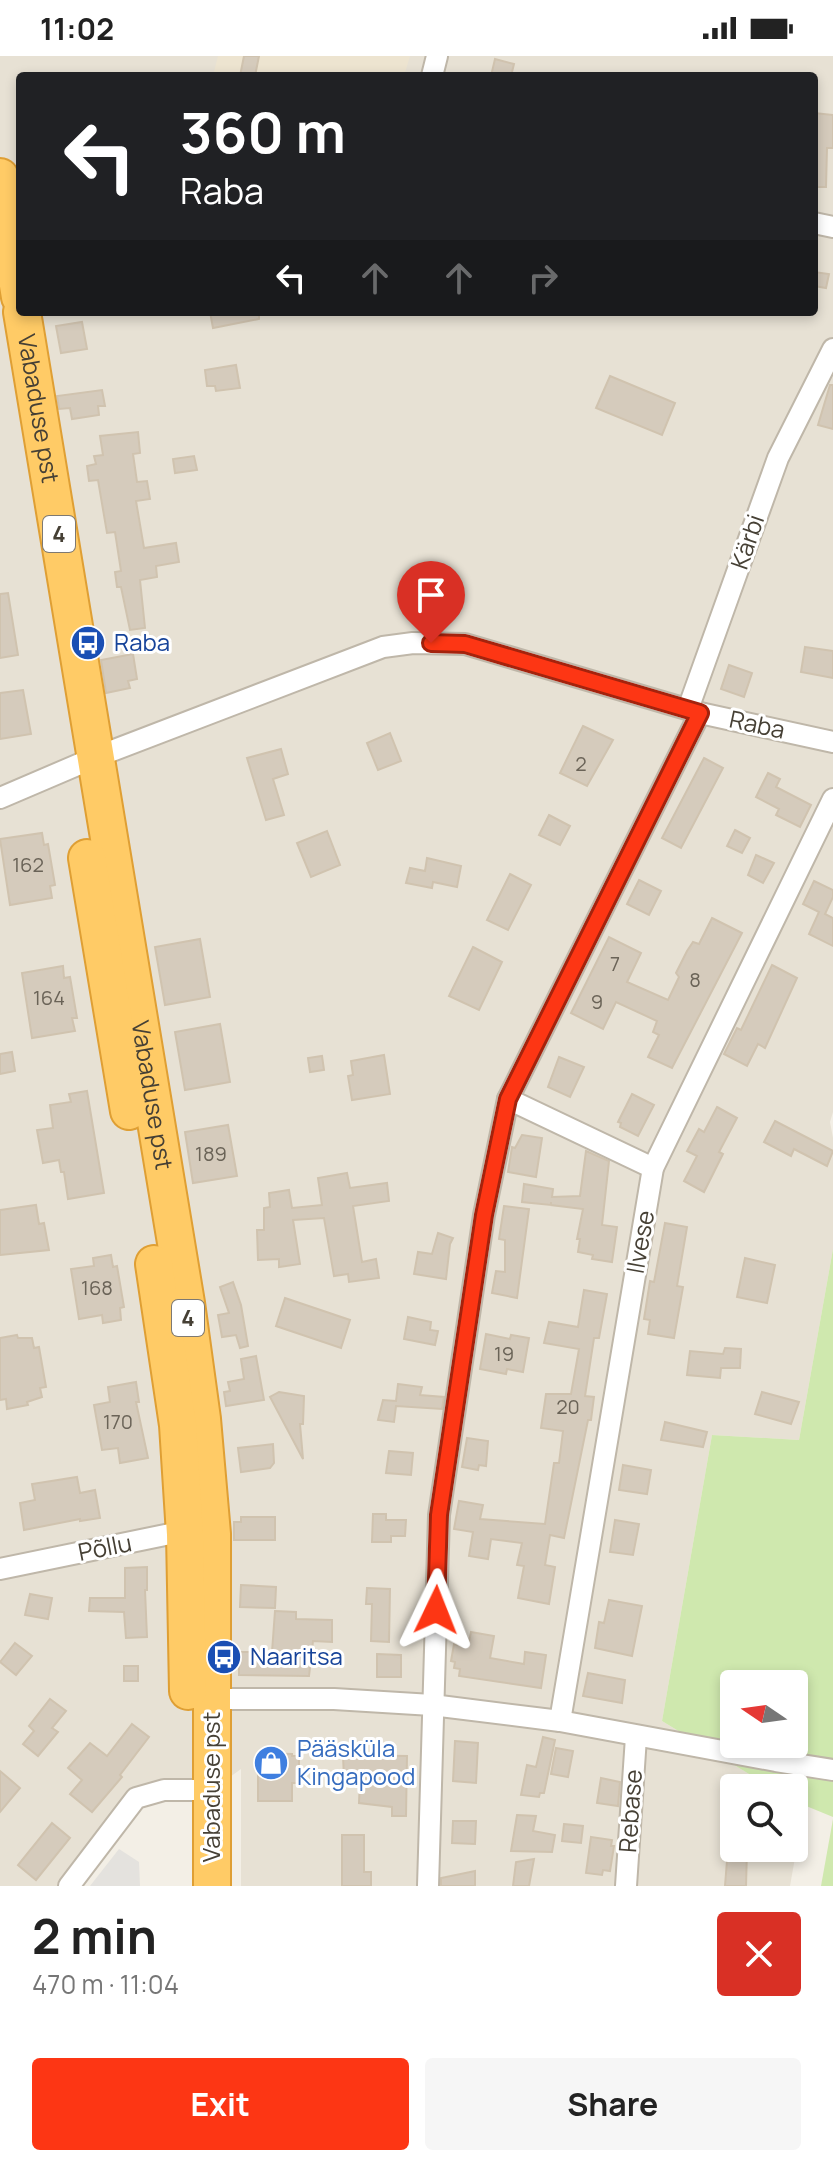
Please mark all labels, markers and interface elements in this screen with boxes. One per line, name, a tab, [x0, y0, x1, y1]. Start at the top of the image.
text: 11:02	[40, 8, 114, 49]
text: 360 m	[180, 93, 346, 170]
icon: left	[48, 104, 152, 208]
text: Raba	[180, 166, 264, 215]
icon: left	[269, 256, 313, 300]
icon: ahead	[353, 256, 397, 300]
icon: ahead	[437, 256, 481, 300]
icon: right	[521, 256, 565, 300]
street label: Vabaduse pst	[11, 331, 68, 485]
street label: Kärbi	[722, 510, 771, 573]
road number: 4	[43, 516, 75, 552]
pin	[397, 561, 465, 643]
icon: arrive	[409, 573, 453, 617]
bus stop icon: Raba	[69, 624, 107, 662]
place label: Raba	[114, 625, 170, 658]
street label: Raba	[726, 702, 788, 745]
house number: 2	[575, 750, 587, 777]
house number: 162	[12, 851, 44, 878]
house number: 7	[610, 950, 620, 977]
house number: 8	[689, 966, 701, 993]
house number: 164	[33, 984, 65, 1011]
house number: 9	[591, 988, 603, 1015]
street label: Vabaduse pst	[125, 1018, 182, 1172]
house number: 189	[195, 1140, 227, 1167]
street label: Ilvese	[618, 1208, 661, 1276]
house number: 168	[81, 1274, 113, 1301]
road number: 4	[172, 1300, 204, 1336]
house number: 19	[494, 1340, 514, 1367]
house number: 20	[556, 1393, 580, 1420]
house number: 170	[103, 1408, 133, 1435]
street label: Põllu	[75, 1525, 134, 1568]
position arrow	[394, 1568, 478, 1652]
bus stop icon: Naaritsa	[205, 1638, 243, 1676]
place label: Naaritsa	[250, 1639, 343, 1672]
north arrow	[720, 1670, 808, 1758]
map controls	[720, 1670, 808, 1862]
street label: Vabaduse pst	[194, 1712, 227, 1862]
place label: Pääsküla Kingapood	[297, 1731, 415, 1792]
shop icon: Pääsküla Kingapood	[252, 1744, 290, 1782]
street label: Rebase	[610, 1768, 649, 1854]
button: search	[720, 1774, 808, 1862]
text: 2 min	[32, 1903, 157, 1968]
button: close	[717, 1912, 801, 1996]
text: 470 m · 11:04	[32, 1966, 179, 2002]
button: Exit	[32, 2058, 409, 2150]
button: Share	[425, 2058, 801, 2150]

